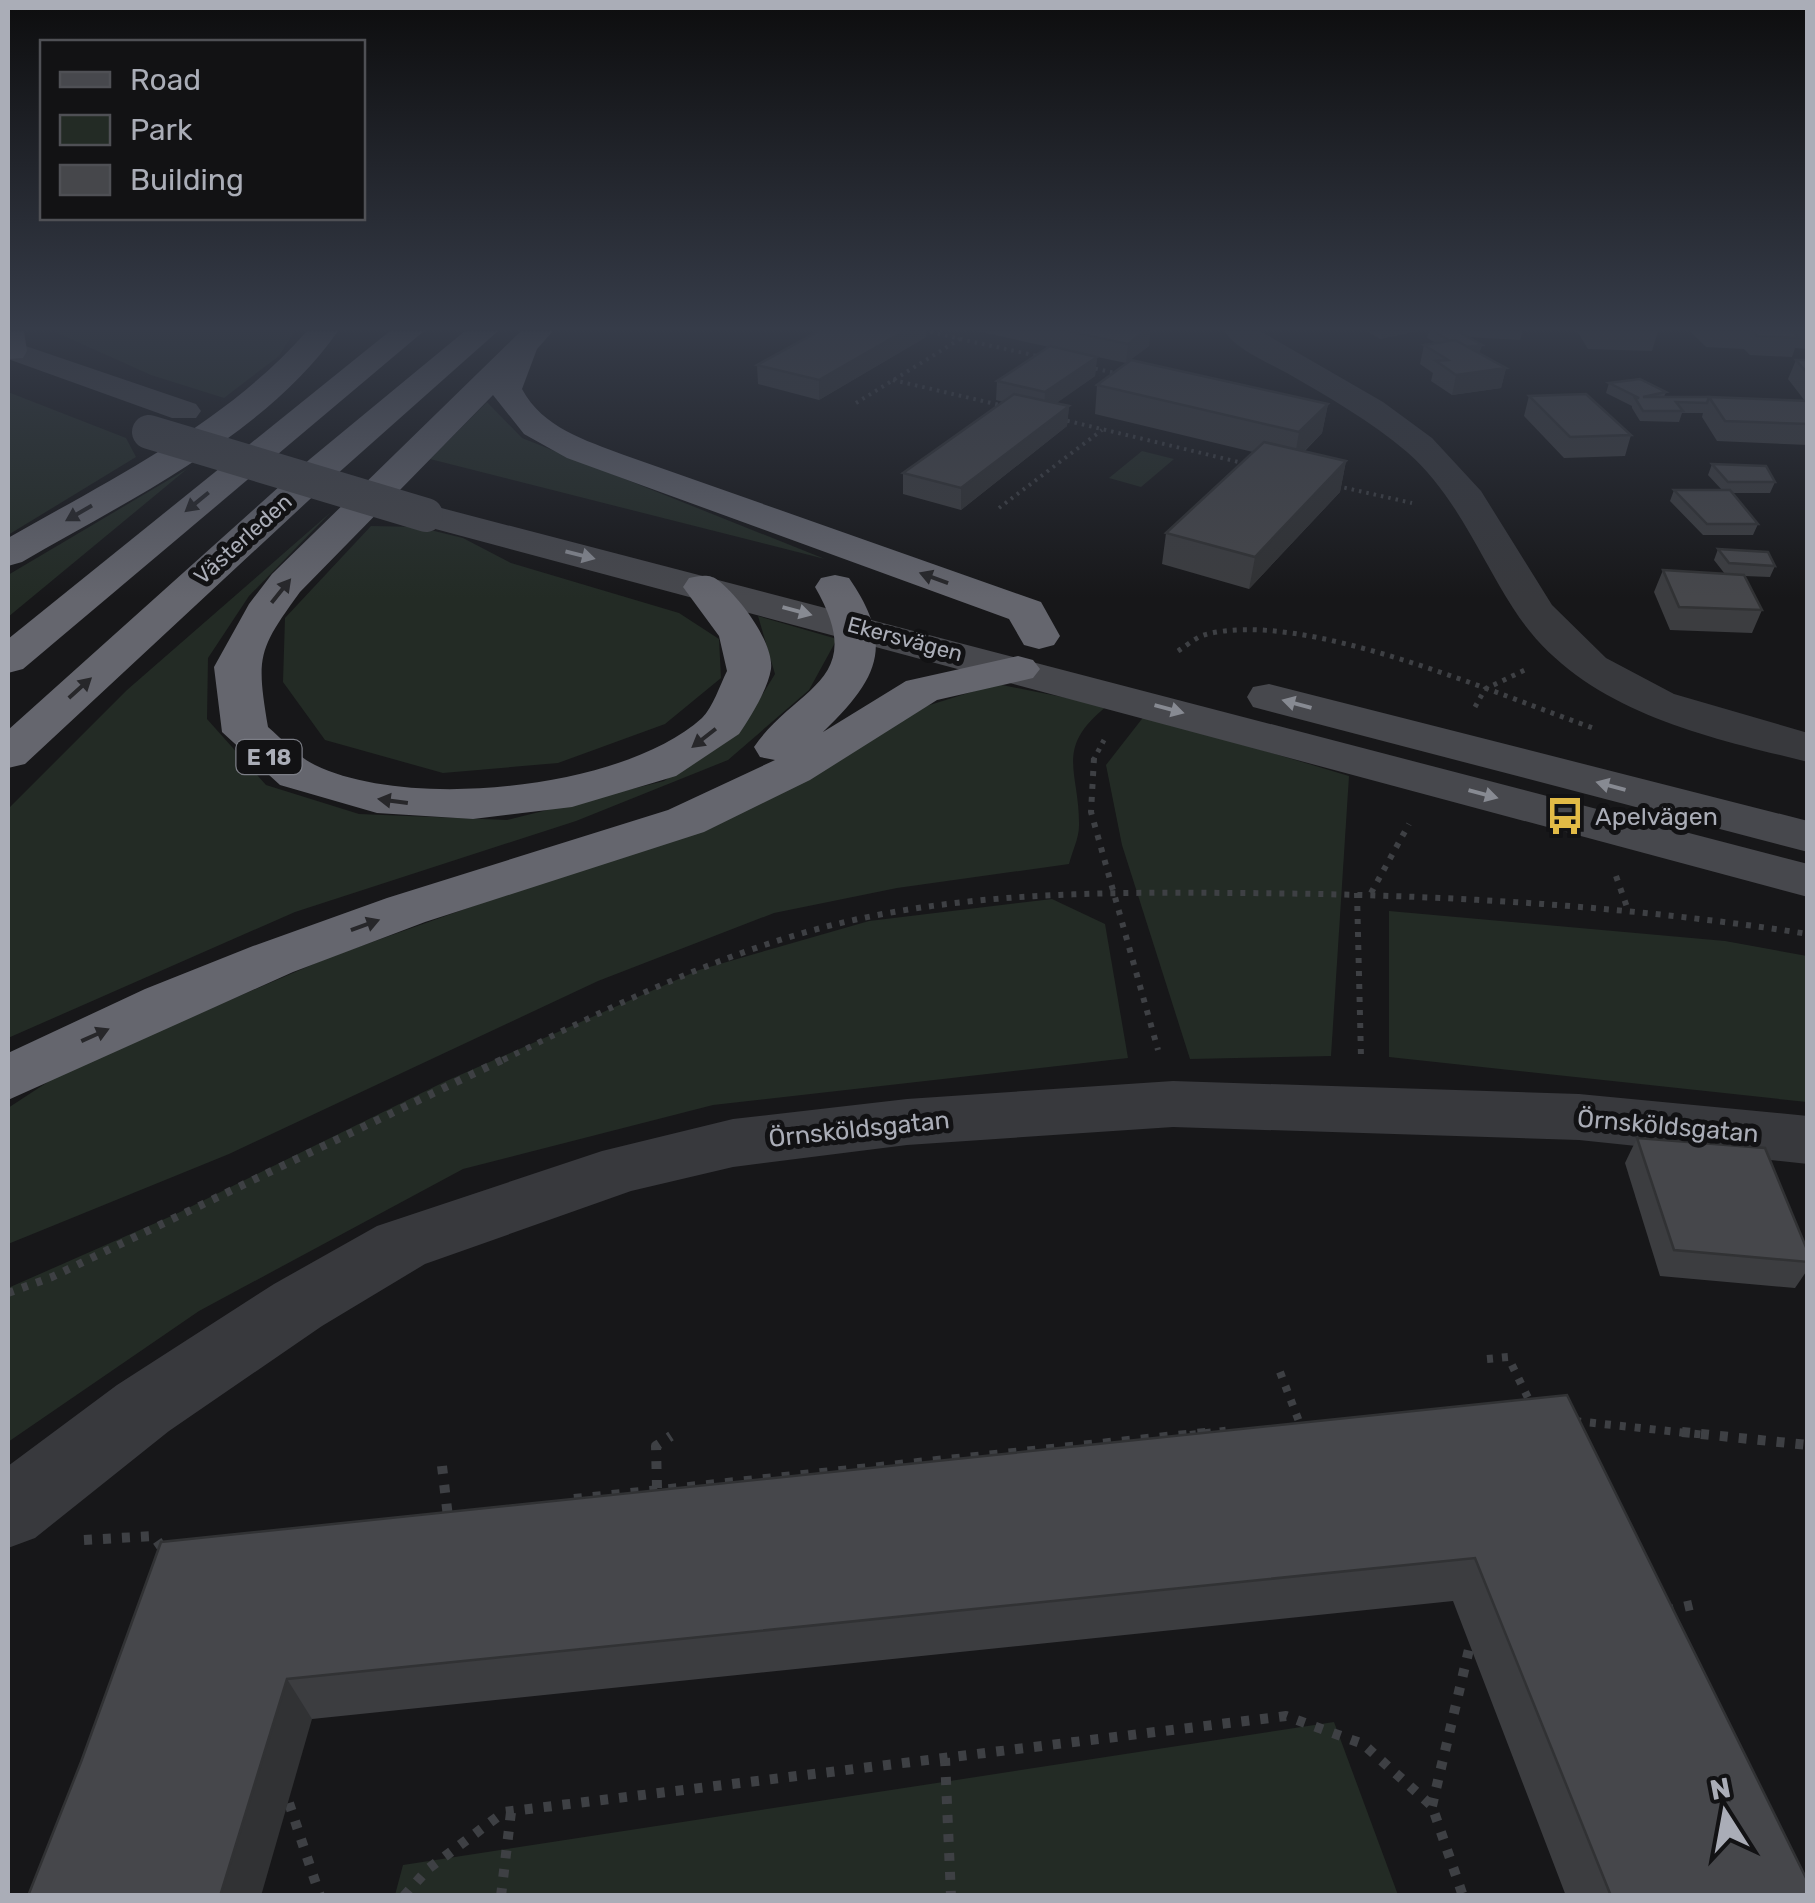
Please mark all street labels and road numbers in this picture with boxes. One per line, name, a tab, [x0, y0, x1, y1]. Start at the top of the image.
street label: Västerleden	[189, 488, 297, 590]
street label: Ekersvägen	[844, 611, 966, 667]
road number: E 18	[236, 740, 302, 774]
street label: Örnsköldsgatan	[1576, 1104, 1760, 1148]
street label: Örnsköldsgatan	[767, 1105, 951, 1153]

